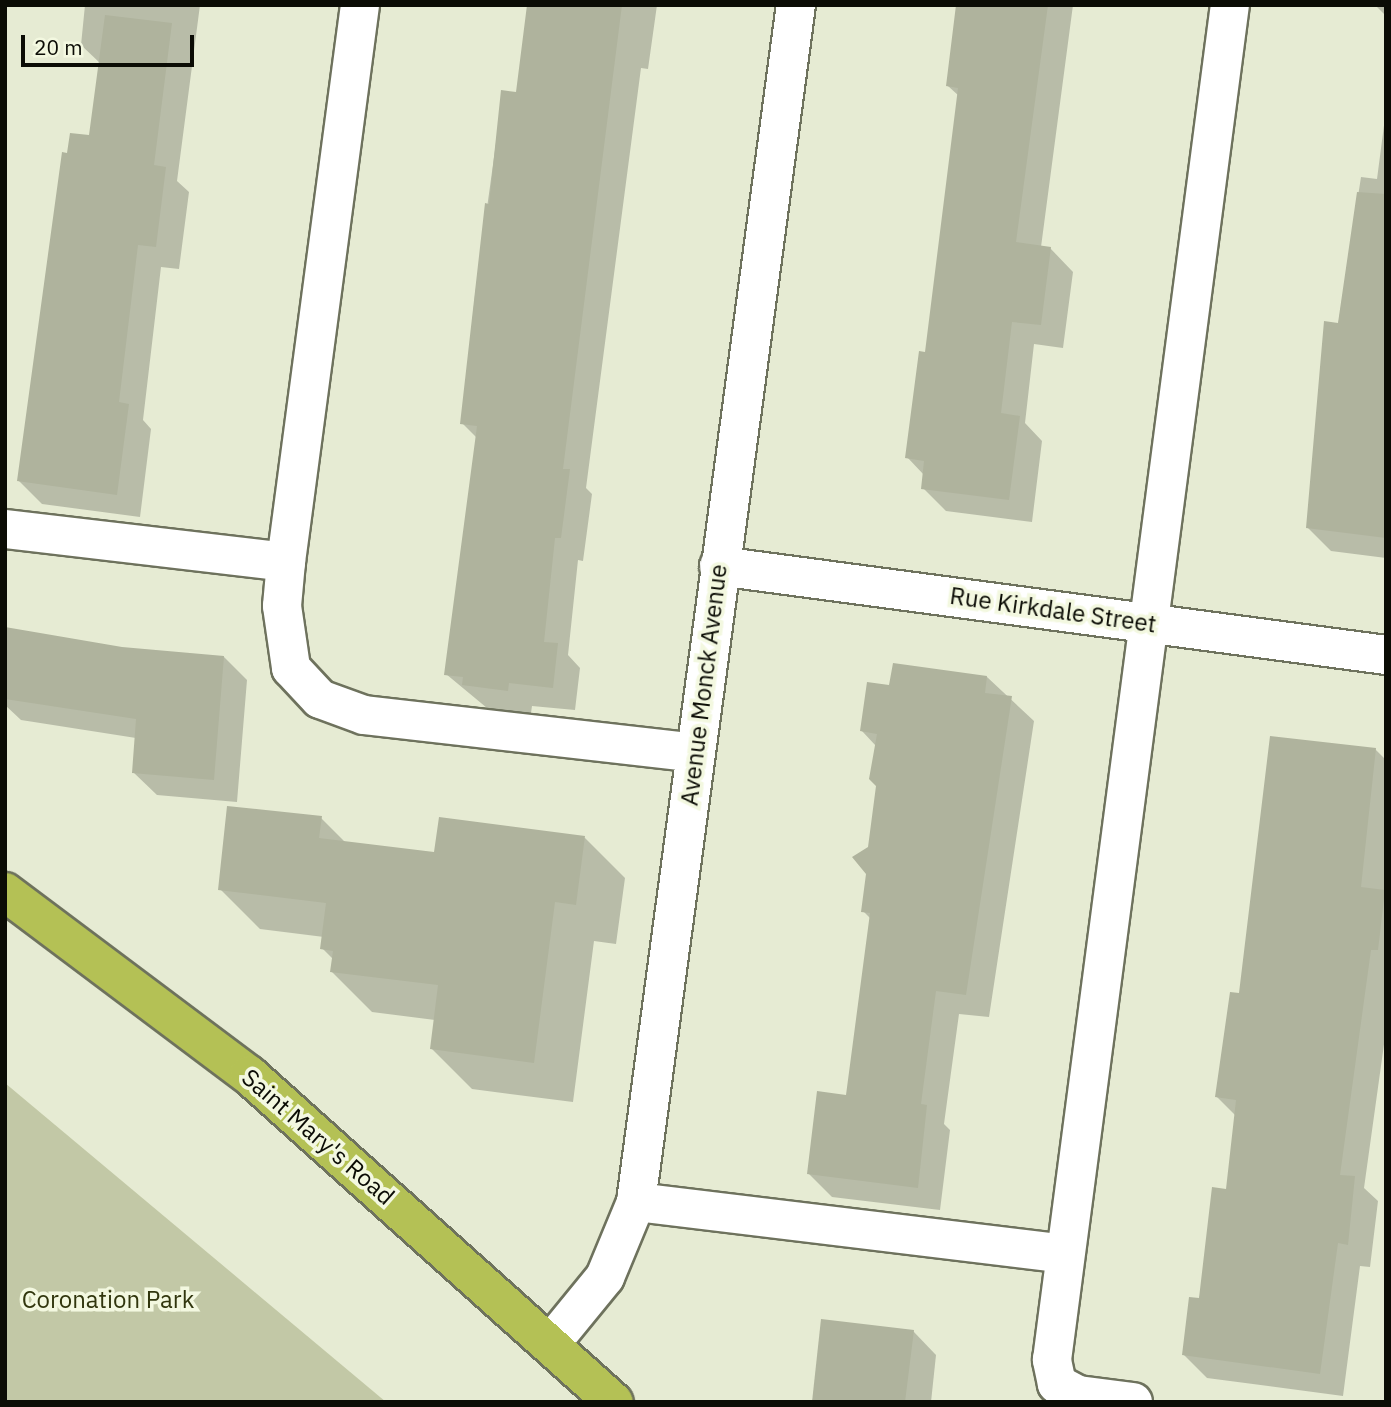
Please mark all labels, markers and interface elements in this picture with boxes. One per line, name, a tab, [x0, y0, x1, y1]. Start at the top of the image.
scale bar	[24, 21, 198, 65]
text: 20 m	[34, 33, 83, 61]
street label: Avenue Monck Avenue	[675, 563, 733, 807]
street label: Rue Kirkdale Street	[948, 581, 1158, 639]
street label: Saint Mary's Road	[236, 1063, 400, 1211]
park label: Coronation Park	[22, 1286, 194, 1314]

